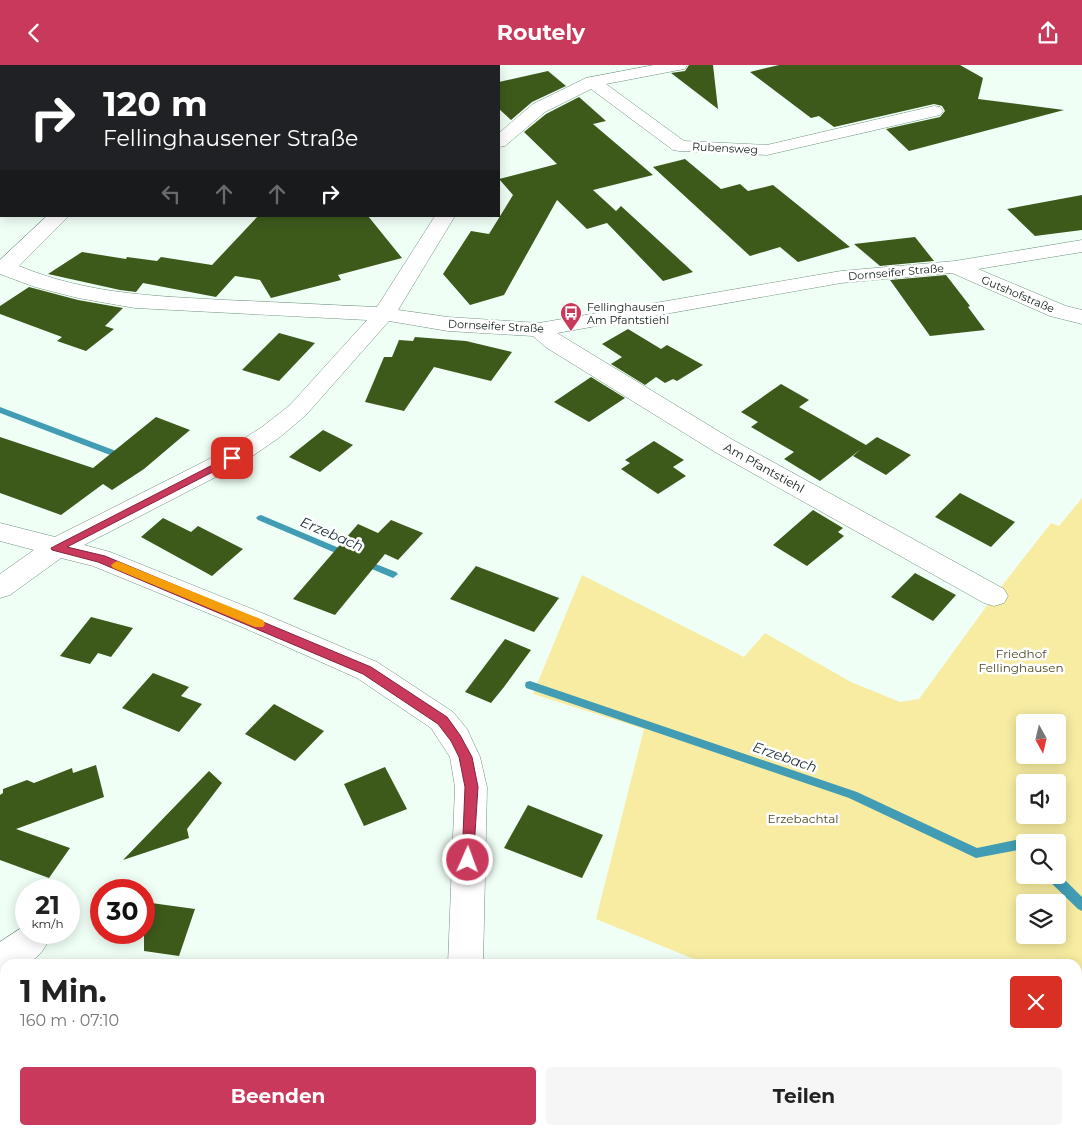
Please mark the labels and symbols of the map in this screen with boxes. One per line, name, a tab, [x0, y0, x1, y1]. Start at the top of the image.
street label: Rubensweg	[692, 139, 758, 157]
street label: Dornseifer Straße	[848, 261, 945, 283]
street label: Gutshofstraße	[979, 272, 1057, 316]
place label: Fellinghausen Am Pfantstiehl	[587, 300, 669, 327]
bus stop icon: Fellinghausen Am Pfantstiehl	[559, 301, 583, 332]
street label: Dornseifer Straße	[448, 316, 545, 336]
pin	[211, 437, 253, 479]
street label: Am Pfantstiehl	[721, 439, 807, 496]
water label: Erzebach	[298, 513, 366, 555]
park label: Friedhof Fellinghausen	[978, 646, 1064, 675]
north arrow	[1016, 714, 1066, 764]
water label: Erzebach	[751, 738, 819, 776]
park label: Erzebachtal	[767, 811, 839, 826]
position arrow	[441, 833, 493, 885]
speed limit sign: 30	[90, 879, 155, 944]

